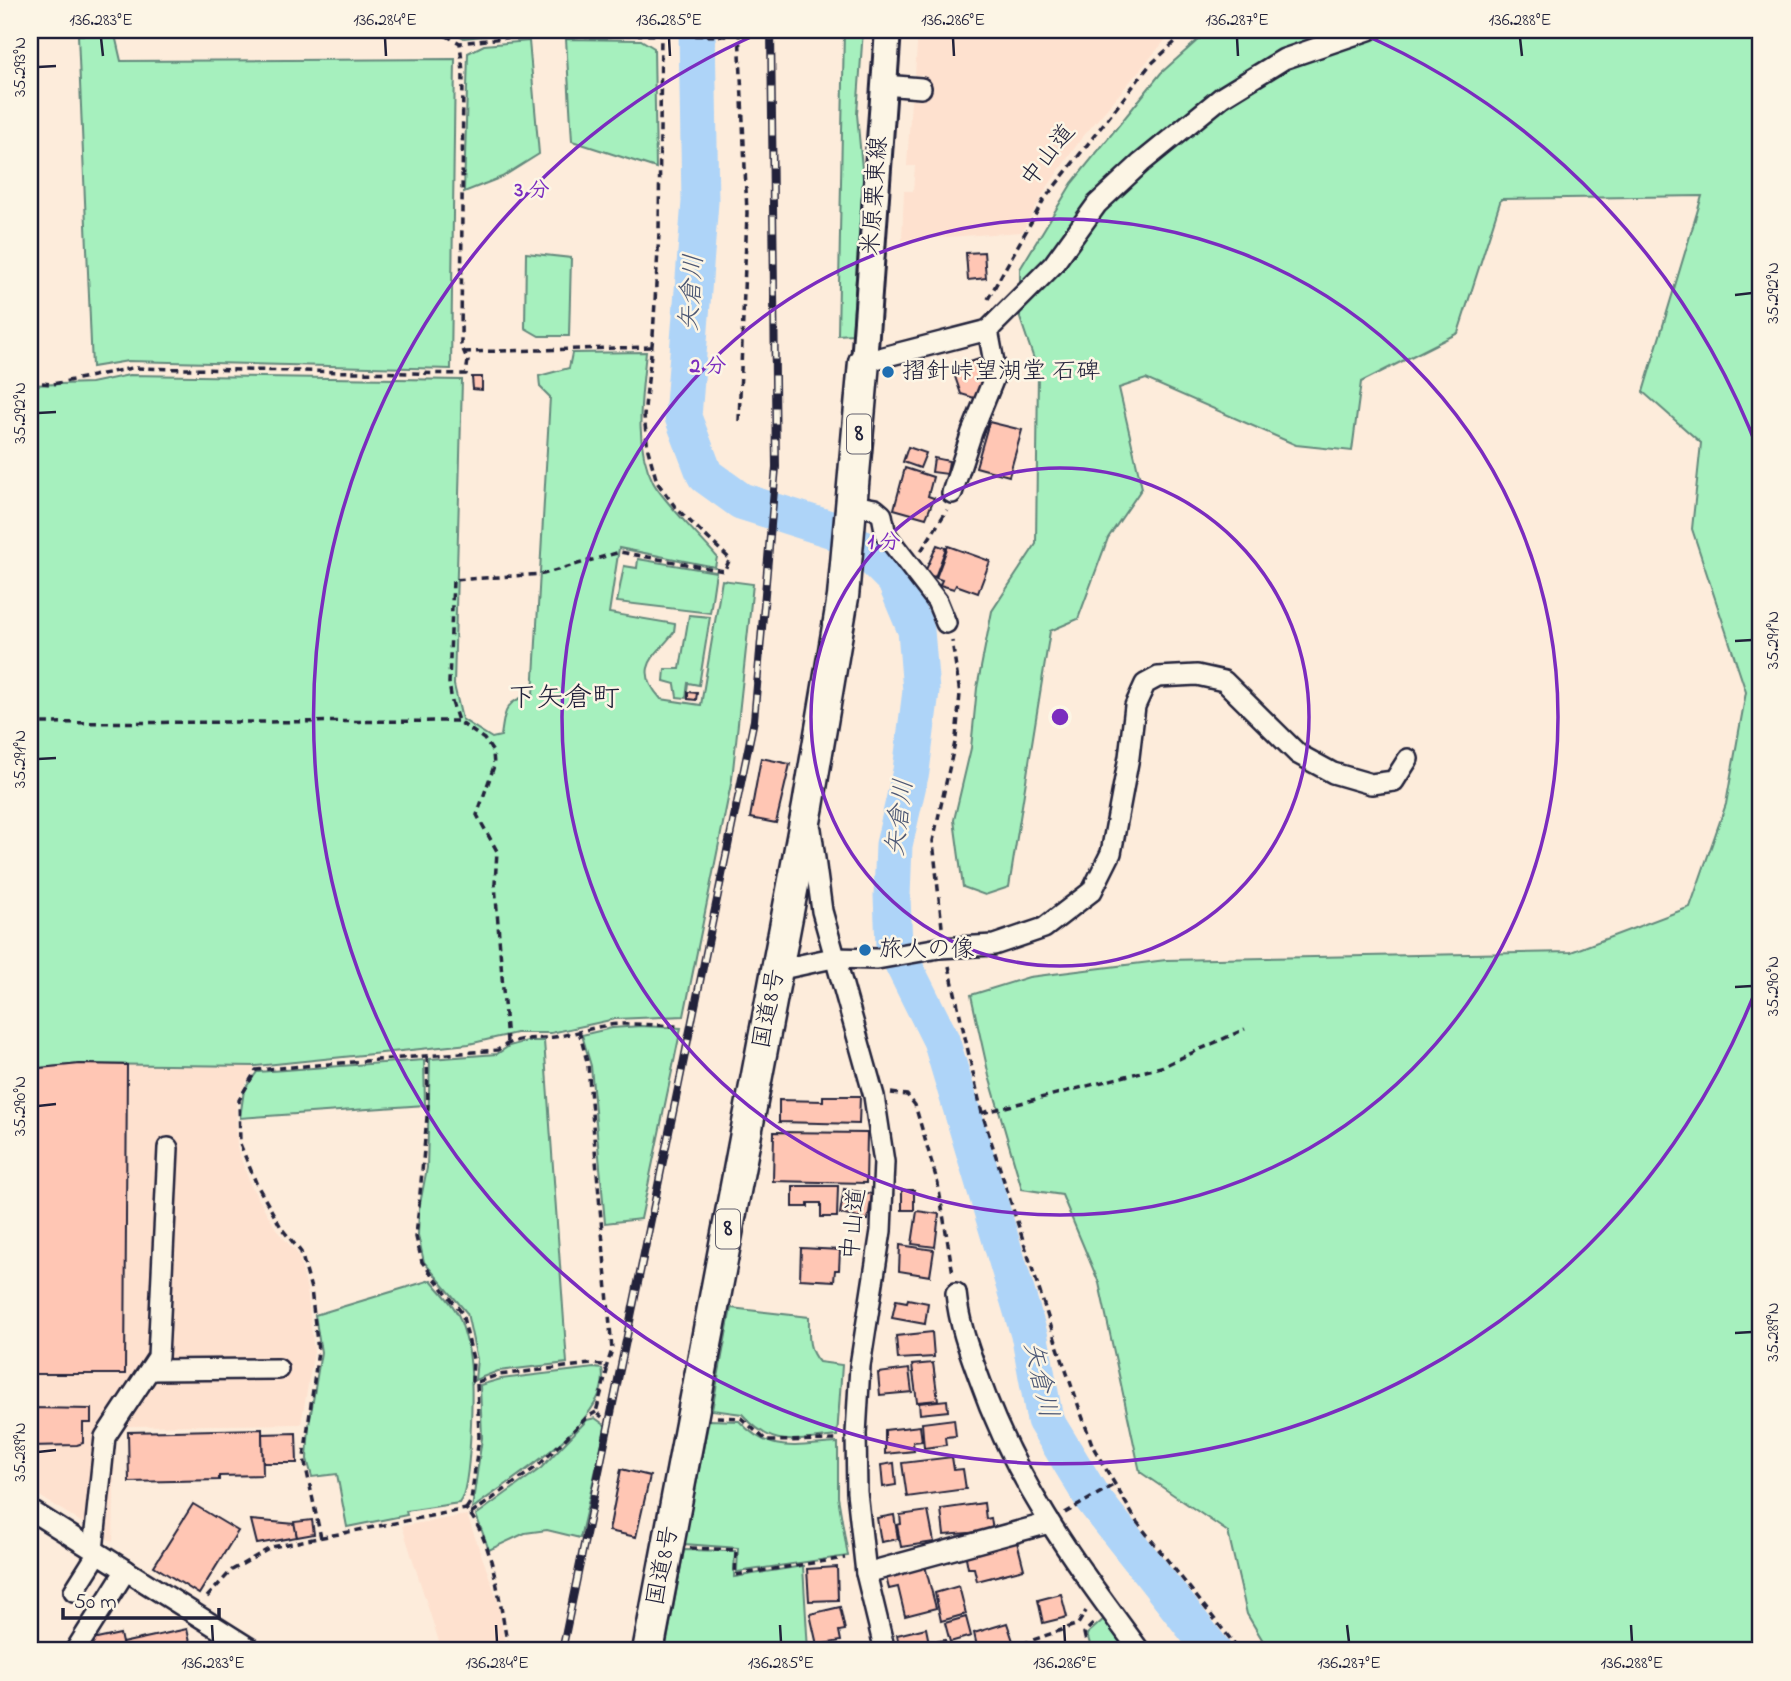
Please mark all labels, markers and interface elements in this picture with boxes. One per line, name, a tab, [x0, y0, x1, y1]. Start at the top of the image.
text: 136.283°E	[69, 8, 133, 34]
text: 136.284°E	[353, 8, 417, 34]
text: 136.285°E	[636, 8, 702, 34]
text: 136.286°E	[921, 8, 985, 34]
text: 136.287°E	[1205, 8, 1269, 34]
text: 136.288°E	[1489, 8, 1552, 34]
text: 35.293°N	[8, 37, 34, 97]
street label: 中山道	[1013, 117, 1085, 195]
street label: 米原栗東線	[854, 135, 898, 257]
text: 3 分	[514, 176, 549, 206]
water label: 矢倉川	[671, 253, 715, 333]
text: 35.292°N	[1761, 262, 1787, 324]
text: 2 分	[689, 352, 726, 382]
place label: 摺針峠望湖堂 石碑	[902, 355, 1100, 390]
marker: 摺針峠望湖堂 石碑	[880, 364, 896, 380]
text: 35.292°N	[8, 382, 34, 444]
road number: 8	[847, 414, 871, 454]
text: 1 分	[868, 528, 900, 558]
text: 35.291°N	[1761, 611, 1787, 669]
district label: 下矢倉町	[508, 679, 620, 720]
centre of rings	[1048, 705, 1072, 729]
text: 35.291°N	[8, 730, 34, 788]
water label: 矢倉川	[877, 777, 925, 859]
place label: 旅人の像	[879, 933, 975, 968]
marker: 旅人の像	[857, 942, 873, 958]
text: 35.290°N	[1761, 956, 1787, 1016]
street label: 国道8号	[745, 966, 795, 1052]
text: 35.290°N	[8, 1076, 34, 1136]
street label: 中山道	[834, 1186, 876, 1262]
road number: 8	[716, 1210, 740, 1248]
text: 35.289°N	[1761, 1302, 1787, 1362]
water label: 矢倉川	[1012, 1338, 1066, 1422]
text: 35.289°N	[8, 1422, 34, 1482]
street label: 国道8号	[639, 1523, 689, 1609]
scale bar	[63, 1576, 219, 1620]
text: 50 m	[74, 1588, 117, 1618]
text: 136.283°E	[181, 1651, 245, 1677]
text: 136.284°E	[465, 1651, 529, 1677]
text: 136.285°E	[748, 1651, 814, 1677]
text: 136.286°E	[1033, 1651, 1097, 1677]
text: 136.287°E	[1317, 1651, 1381, 1677]
text: 136.288°E	[1601, 1651, 1664, 1677]

